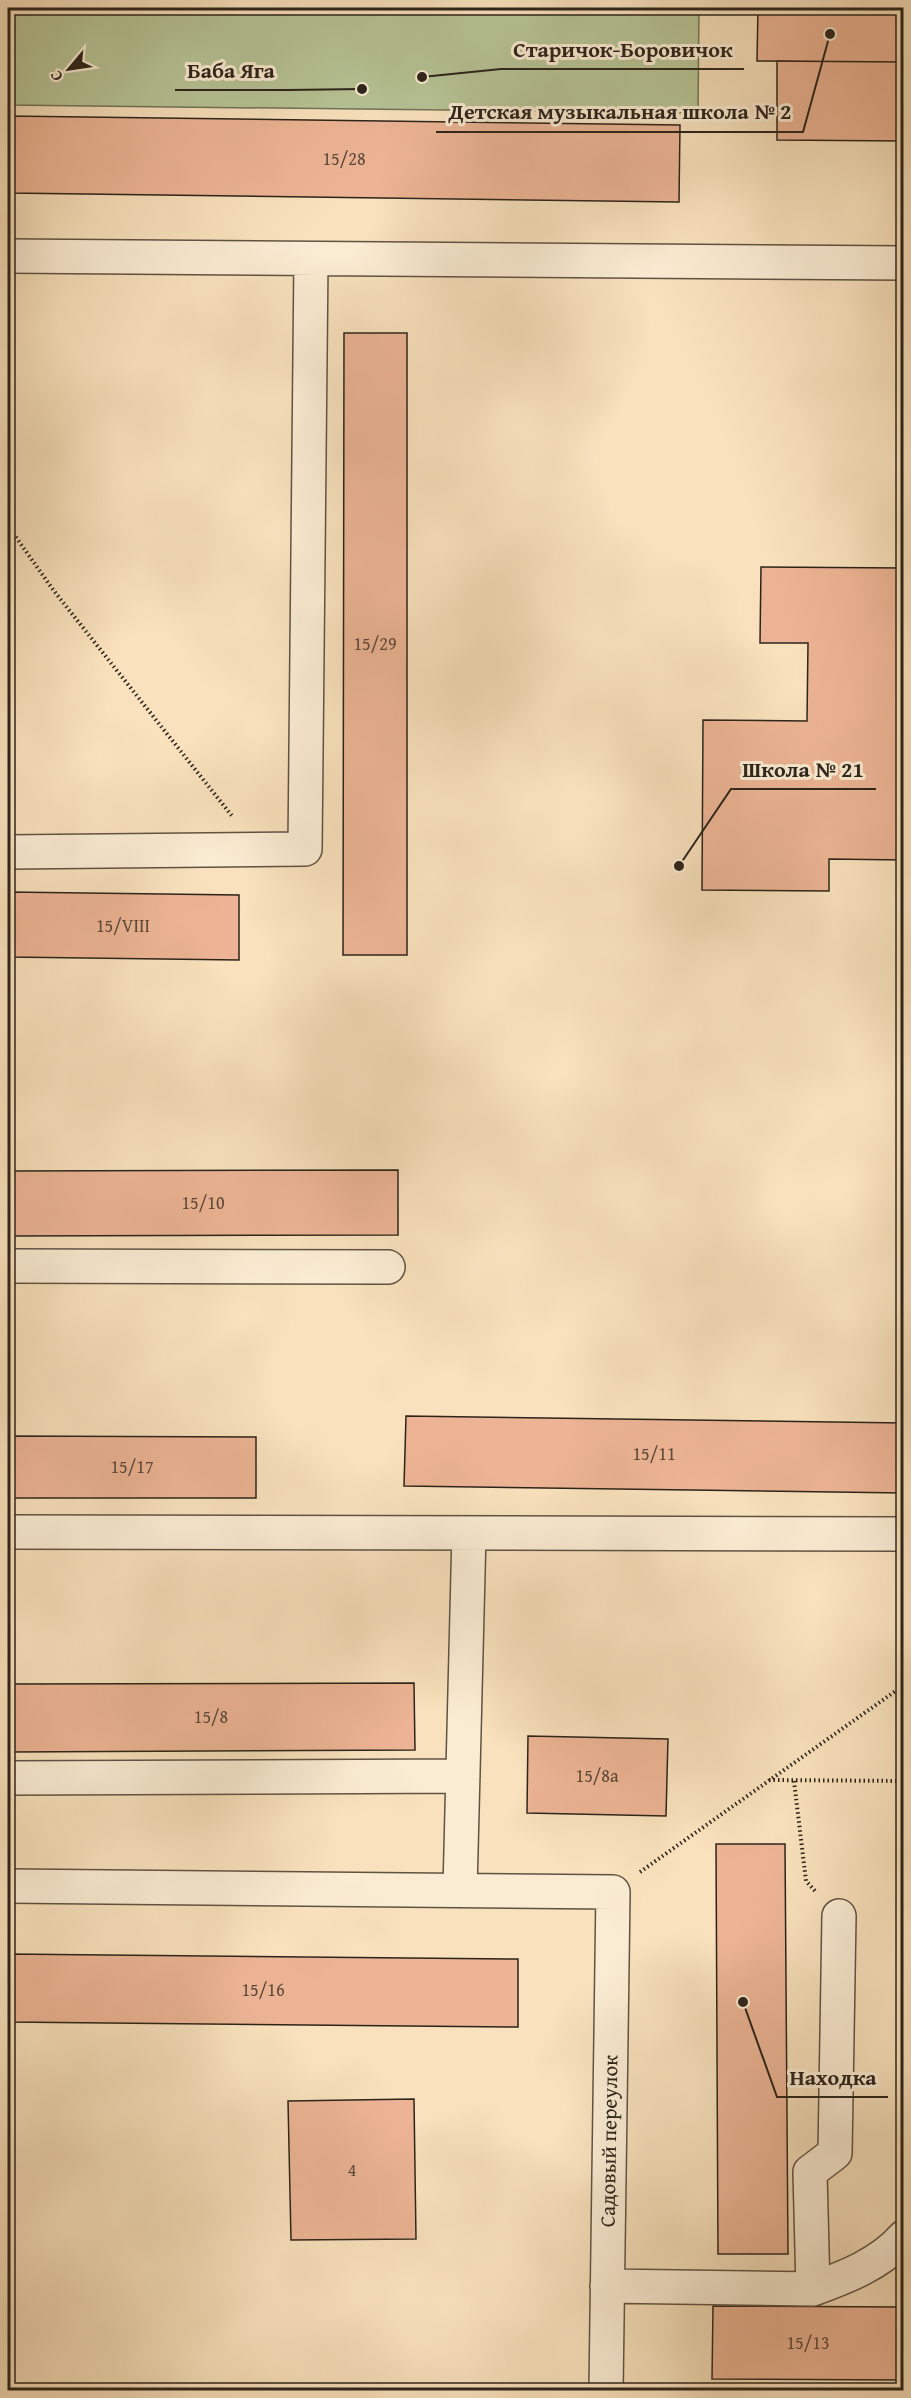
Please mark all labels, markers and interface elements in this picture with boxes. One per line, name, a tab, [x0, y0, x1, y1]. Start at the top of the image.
callout: Старичок-Боровичок	[501, 29, 744, 69]
text: Старичок-Боровичок	[513, 33, 733, 65]
north arrow	[39, 39, 99, 99]
callout: Баба Яга	[175, 50, 287, 90]
text: Баба Яга	[187, 54, 276, 86]
text: С	[43, 66, 69, 86]
callout: Детская музыкальная школа № 2	[436, 92, 803, 132]
text: Детская музыкальная школа № 2	[448, 95, 791, 127]
house number: 15/28	[322, 145, 366, 172]
house number: 15/29	[353, 630, 397, 657]
callout: Школа № 21	[731, 749, 876, 789]
text: Школа № 21	[742, 753, 864, 785]
house number: 15/VIII	[96, 912, 150, 939]
house number: 15/10	[181, 1189, 225, 1216]
house number: 15/11	[632, 1440, 676, 1467]
house number: 15/17	[110, 1453, 154, 1480]
house number: 15/8	[194, 1703, 228, 1730]
house number: 15/8а	[575, 1762, 619, 1789]
house number: 15/16	[241, 1976, 285, 2003]
street label: Садовый переулок	[591, 2055, 626, 2227]
callout: Находка	[777, 2057, 888, 2097]
text: Находка	[789, 2061, 877, 2093]
house number: 4	[348, 2156, 356, 2183]
house number: 15/13	[786, 2329, 830, 2356]

